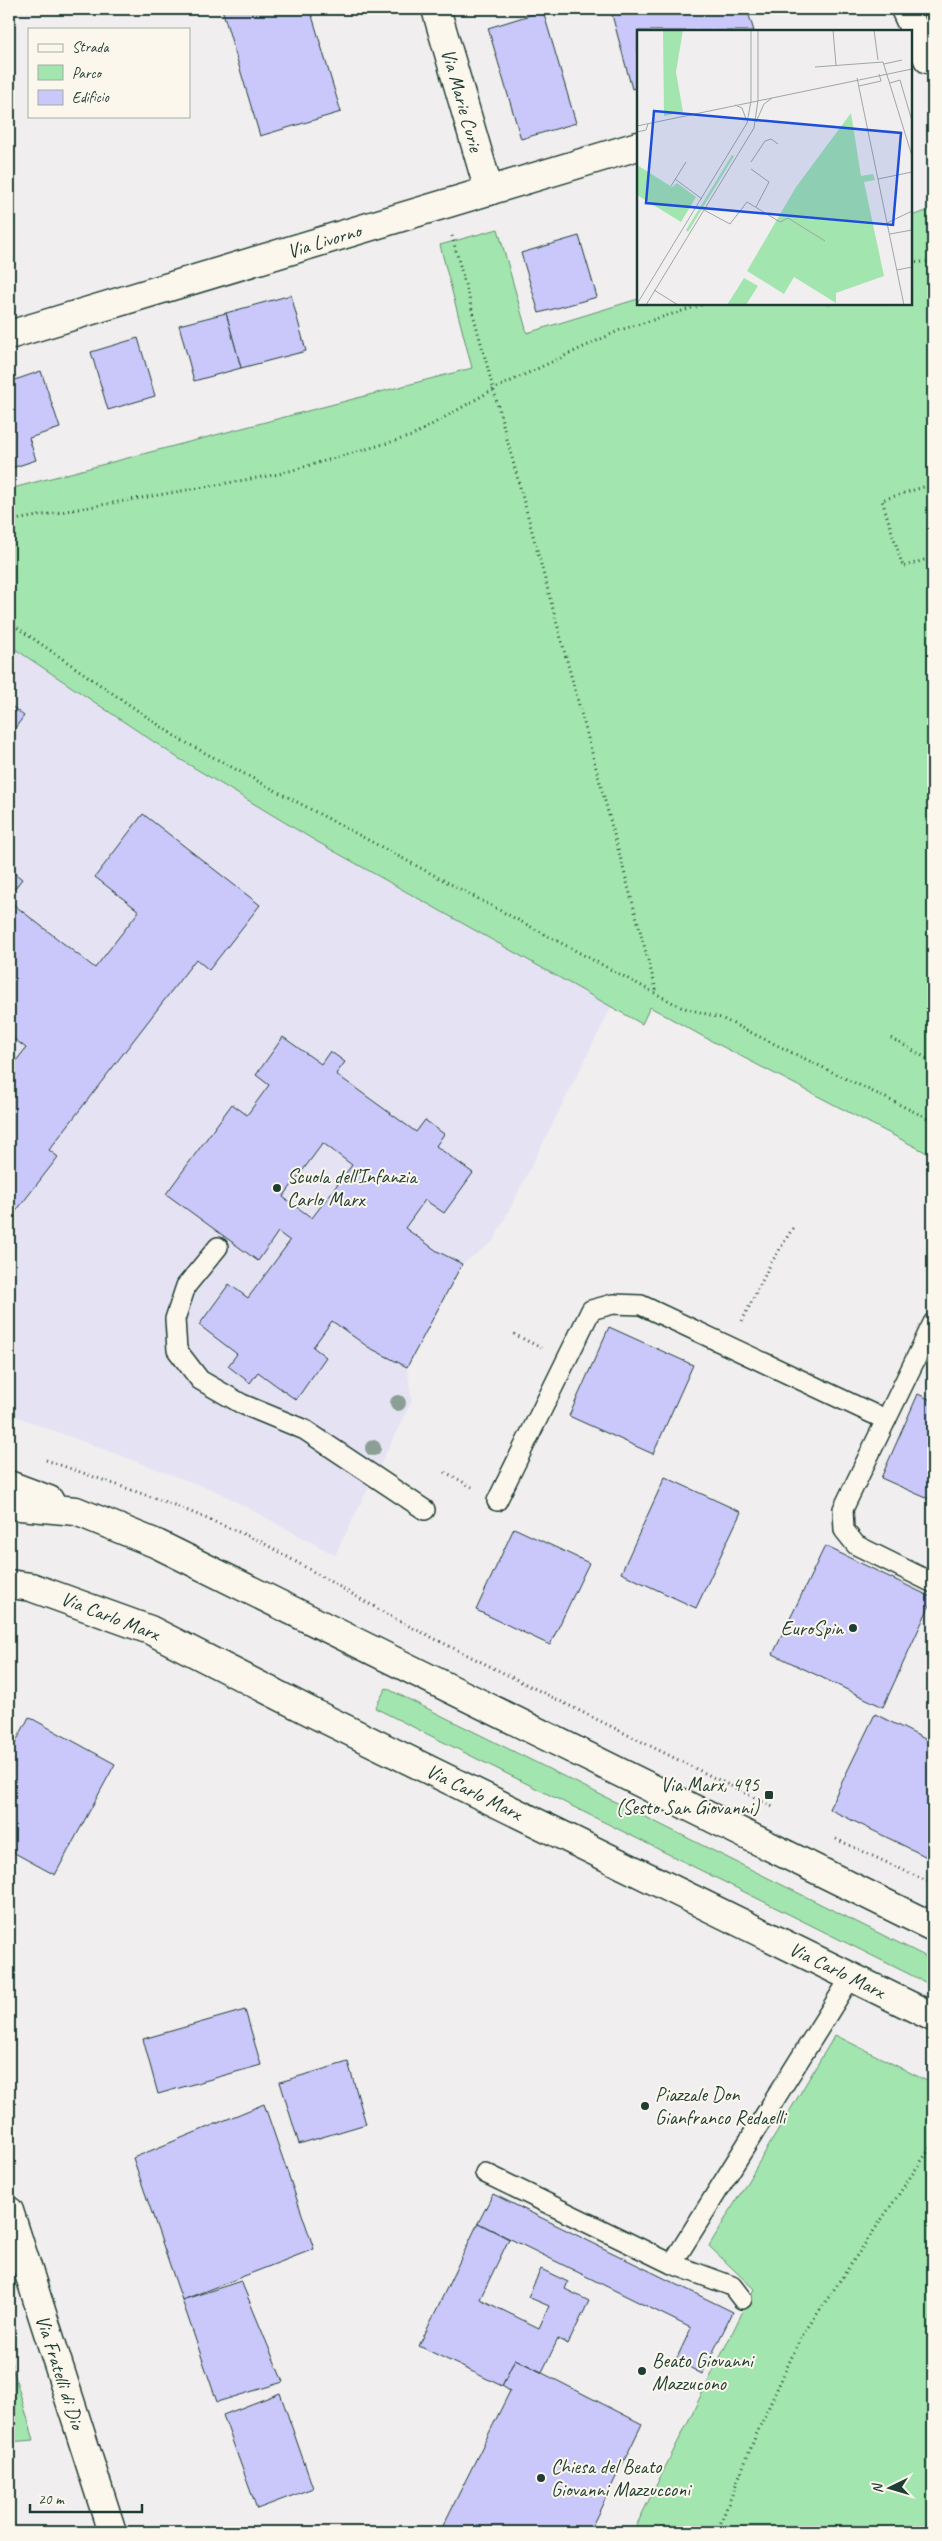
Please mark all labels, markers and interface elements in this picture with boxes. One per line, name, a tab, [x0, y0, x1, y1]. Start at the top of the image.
legend	[28, 28, 190, 118]
inset map	[637, 30, 912, 305]
text: Strada	[72, 38, 109, 57]
street label: Via Marie Curie	[435, 46, 489, 156]
text: Parco	[72, 64, 103, 83]
text: Edificio	[72, 88, 110, 107]
street label: Via Livorno	[284, 217, 366, 264]
place label: Scuola dell’Infanzia Carlo Marx	[287, 1164, 418, 1212]
marker: Scuola dell’Infanzia Carlo Marx	[271, 1182, 283, 1194]
street label: Via Carlo Marx	[57, 1586, 165, 1647]
place label: EuroSpin	[781, 1616, 844, 1641]
marker: EuroSpin	[847, 1622, 859, 1634]
street label: Via Carlo Marx	[422, 1758, 528, 1827]
place label: Via Marx, 495 (Sesto San Giovanni)	[616, 1772, 760, 1820]
marker: Via Marx, 495 (Sesto San Giovanni)	[763, 1789, 775, 1801]
street label: Via Carlo Marx	[785, 1936, 891, 2005]
place label: Piazzale Don Gianfranco Redaelli	[655, 2082, 787, 2130]
marker: Piazzale Don Gianfranco Redaelli	[639, 2100, 651, 2112]
street label: Via Fratelli di Dio	[30, 2312, 91, 2434]
place label: Beato Giovanni Mazzucono	[652, 2348, 755, 2396]
marker: Beato Giovanni Mazzucono	[636, 2365, 648, 2377]
place label: Chiesa del Beato Giovanni Mazzucconi	[551, 2454, 692, 2502]
north arrow	[864, 2464, 914, 2514]
marker: Chiesa del Beato Giovanni Mazzucconi	[535, 2472, 547, 2484]
scale bar	[30, 2481, 142, 2513]
text: N	[868, 2482, 886, 2494]
text: 20 m	[38, 2490, 65, 2509]

